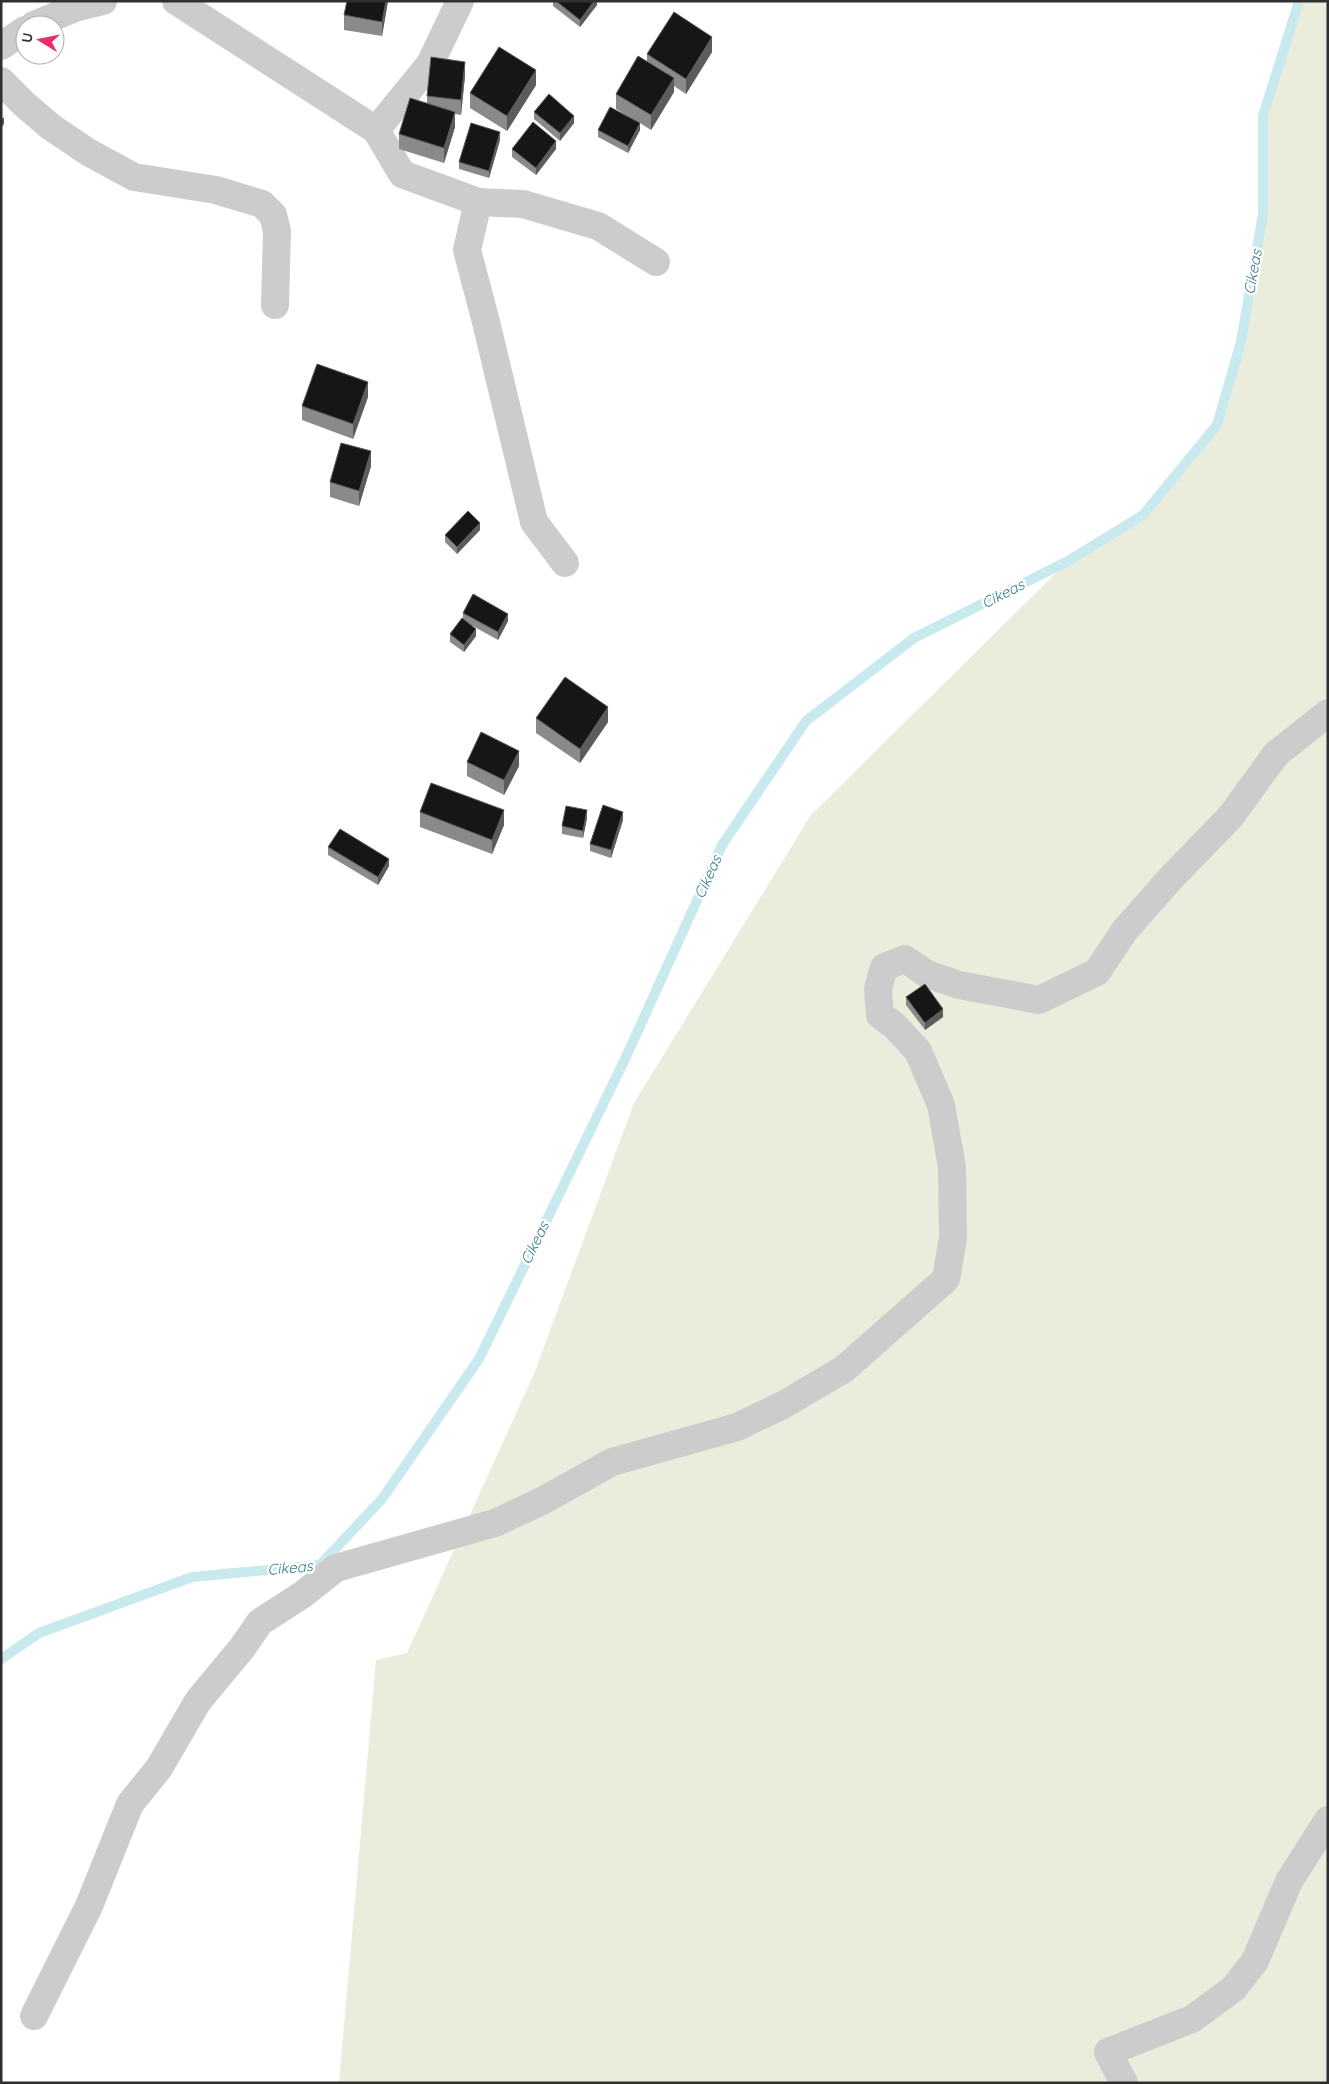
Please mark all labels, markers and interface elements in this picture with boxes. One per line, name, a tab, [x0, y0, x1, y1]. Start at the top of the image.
north arrow	[15, 15, 65, 65]
text: U	[17, 31, 37, 44]
water label: Cikeas	[1239, 247, 1266, 296]
water label: Cikeas	[978, 574, 1028, 612]
water label: Cikeas	[690, 851, 726, 901]
water label: Cikeas	[516, 1217, 553, 1267]
water label: Cikeas	[267, 1556, 314, 1579]

